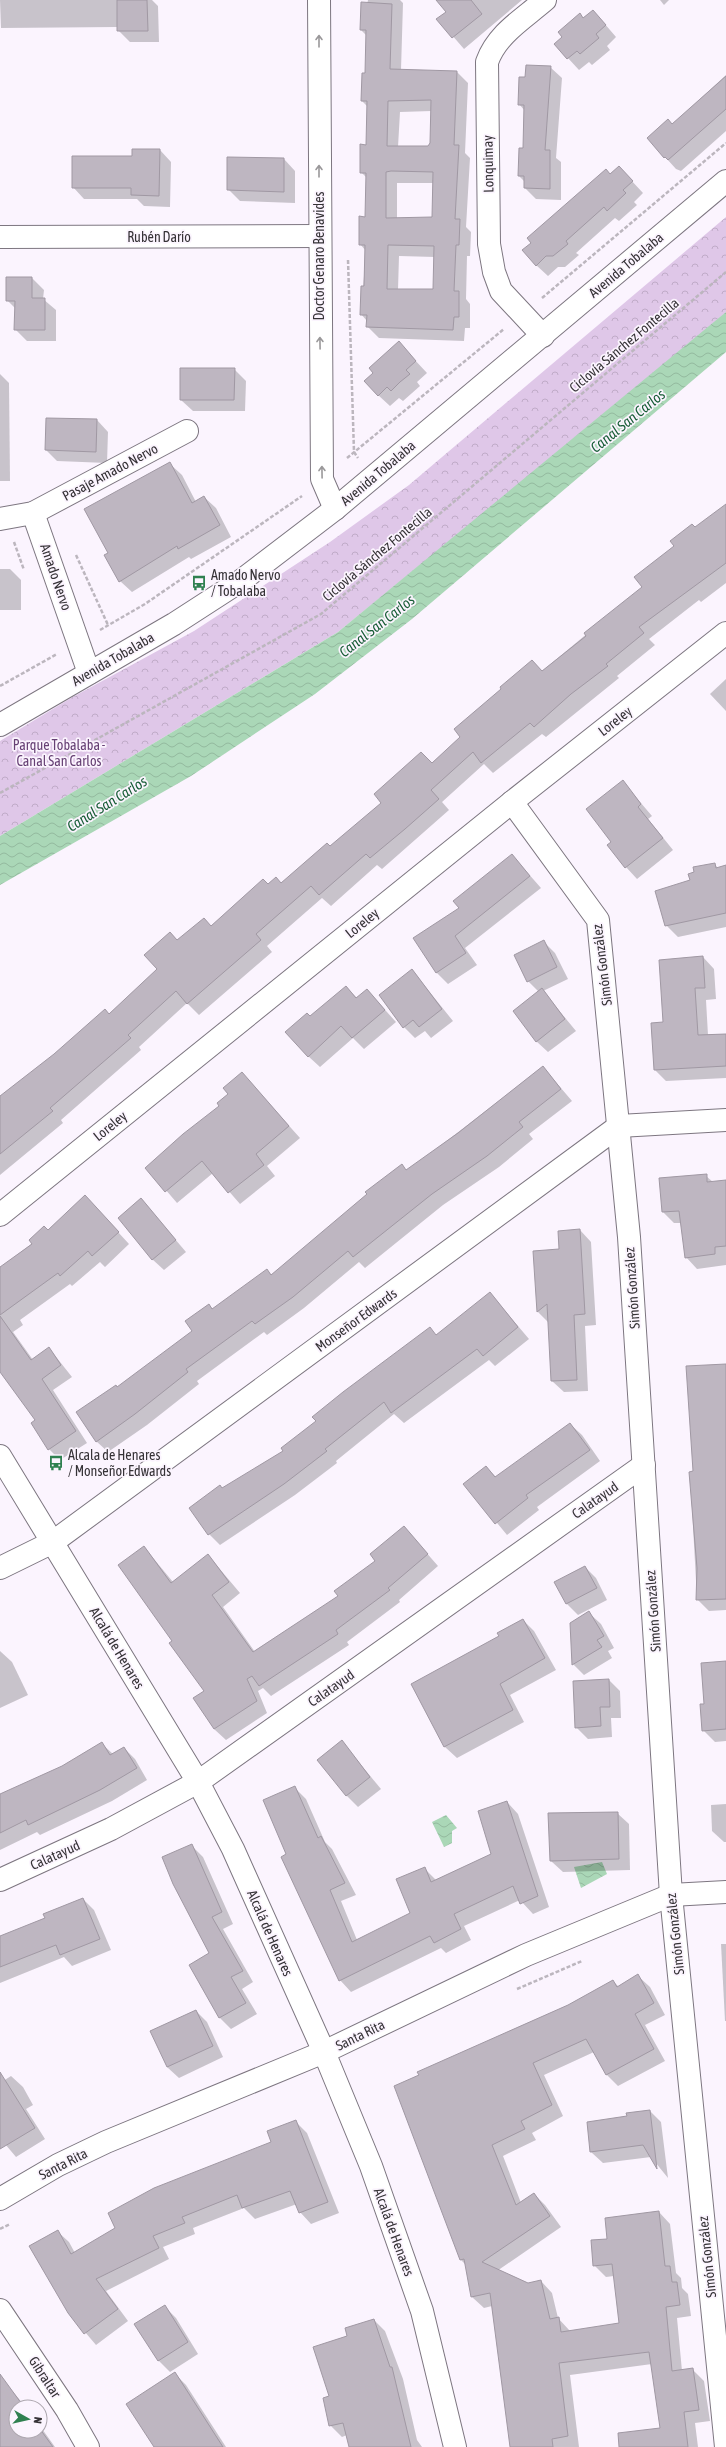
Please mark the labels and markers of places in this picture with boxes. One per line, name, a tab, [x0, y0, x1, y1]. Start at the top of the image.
place label: Amado Nervo / Tobalaba	[211, 567, 281, 599]
bus stop icon: Amado Nervo / Tobalaba	[190, 574, 208, 592]
place label: Alcala de Henares / Monseñor Edwards	[68, 1447, 171, 1479]
bus stop icon: Alcala de Henares / Monseñor Edwards	[47, 1454, 65, 1472]

